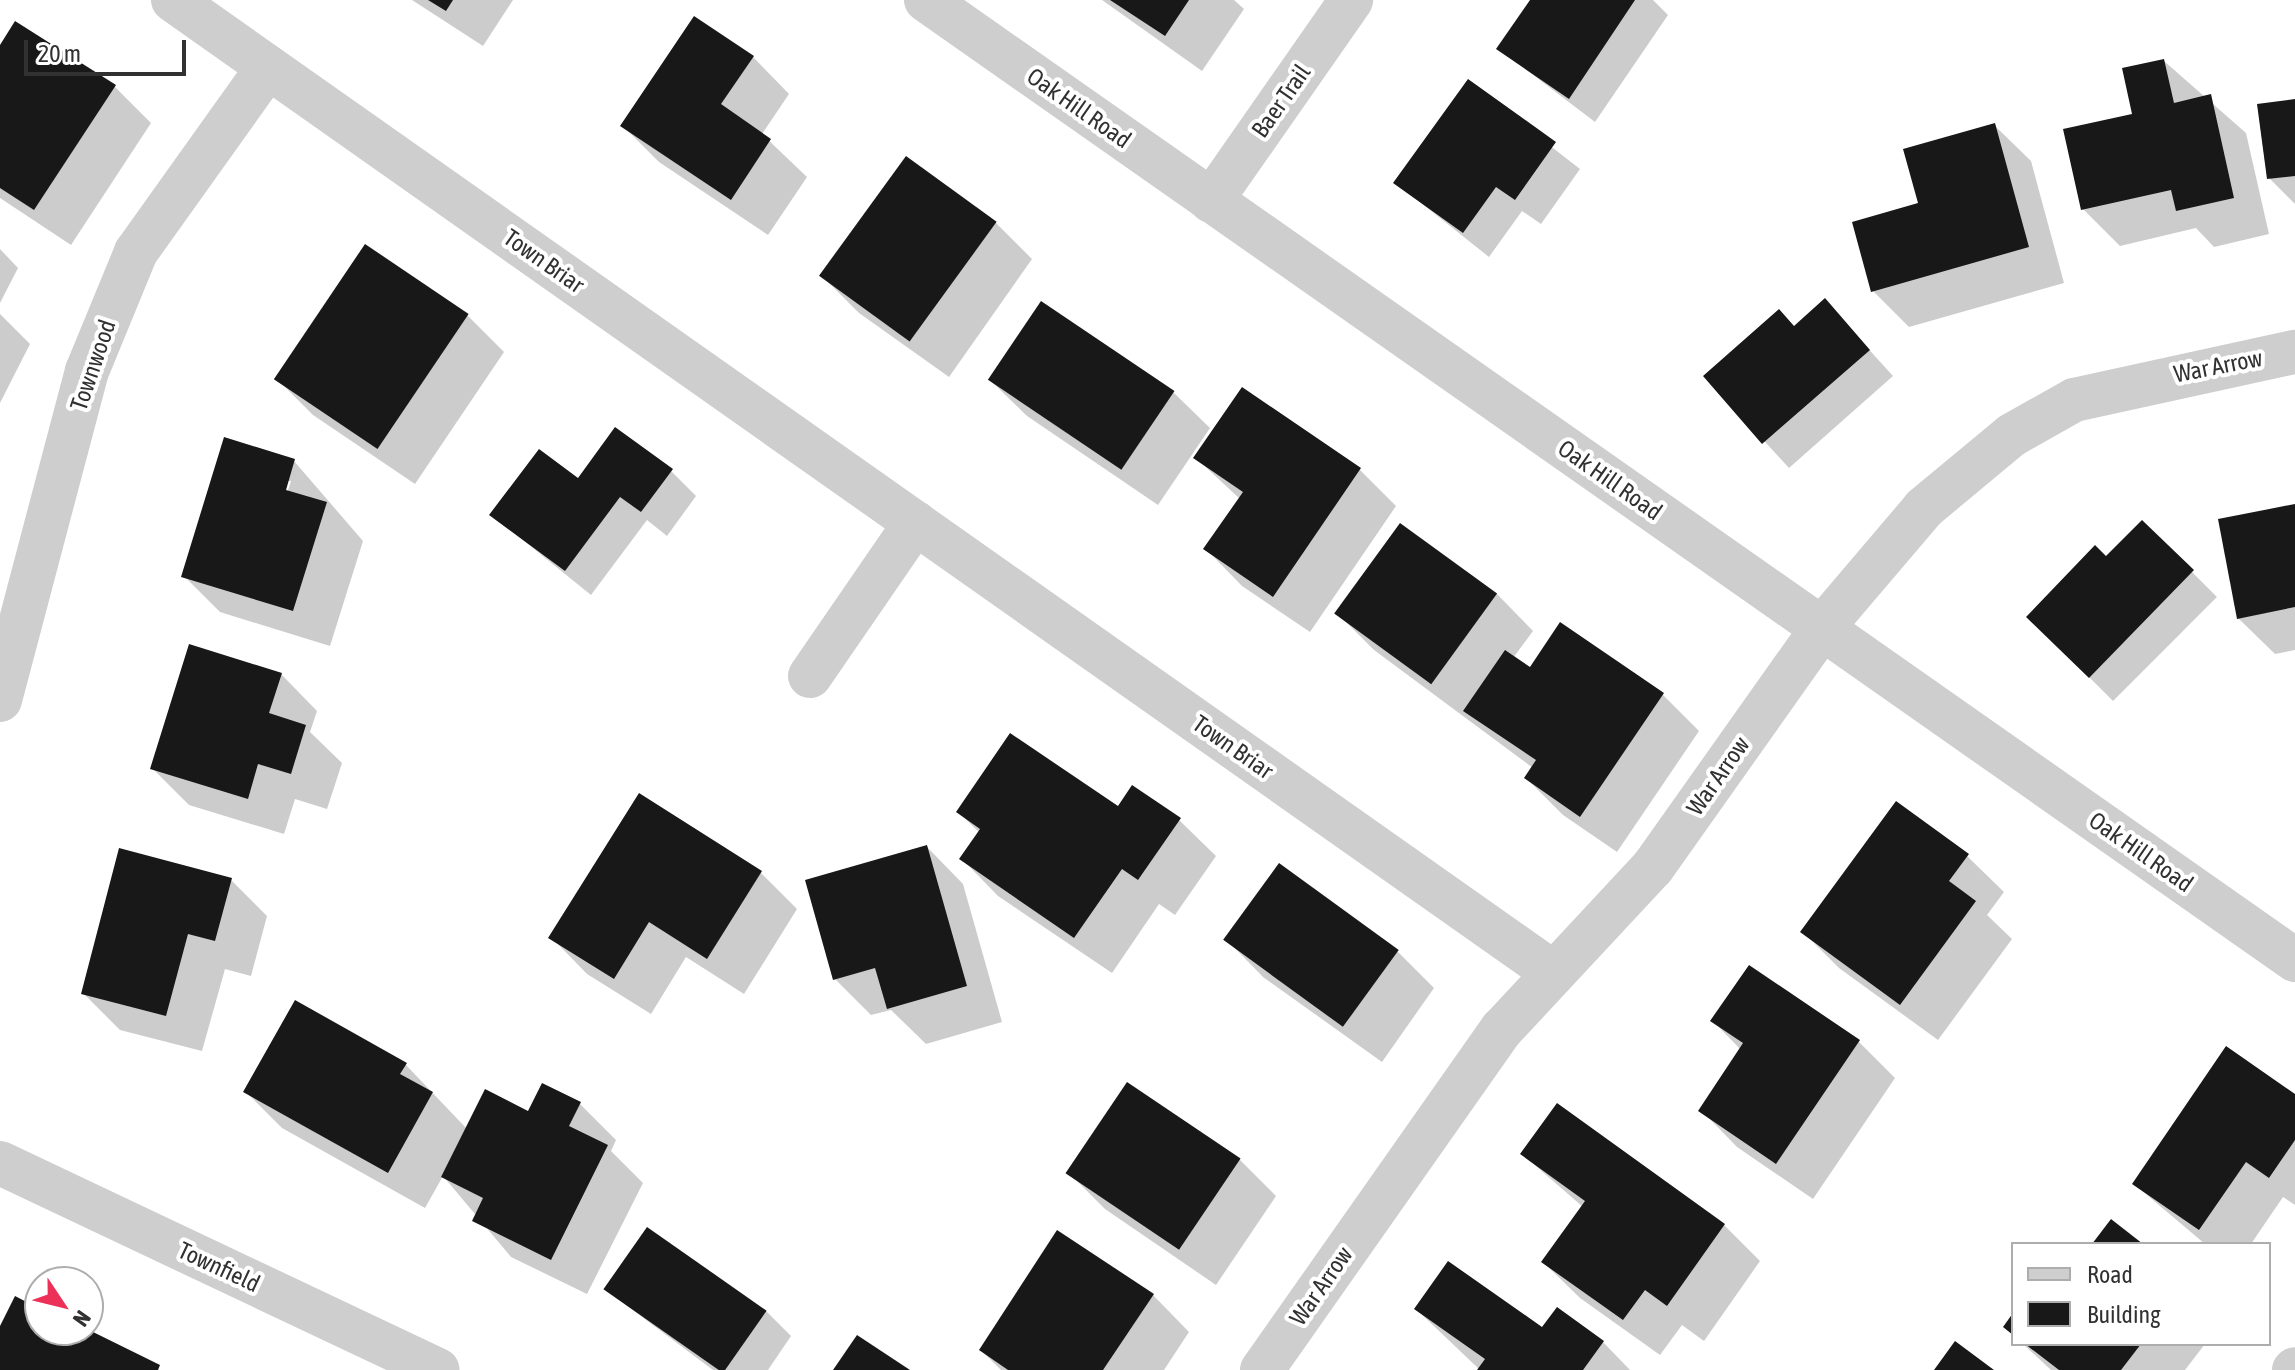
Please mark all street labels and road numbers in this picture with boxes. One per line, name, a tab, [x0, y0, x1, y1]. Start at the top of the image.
street label: Baer Trail	[1246, 59, 1316, 143]
street label: Oak Hill Road	[1021, 62, 1137, 154]
street label: Town Briar	[498, 223, 590, 299]
street label: Townwood	[64, 316, 122, 414]
street label: War Arrow	[2171, 343, 2265, 389]
street label: Oak Hill Road	[1552, 434, 1668, 526]
street label: Town Briar	[1187, 709, 1279, 785]
street label: War Arrow	[1681, 731, 1755, 821]
street label: Oak Hill Road	[2083, 806, 2199, 898]
street label: Townfield	[174, 1236, 264, 1298]
street label: War Arrow	[1284, 1241, 1358, 1331]

